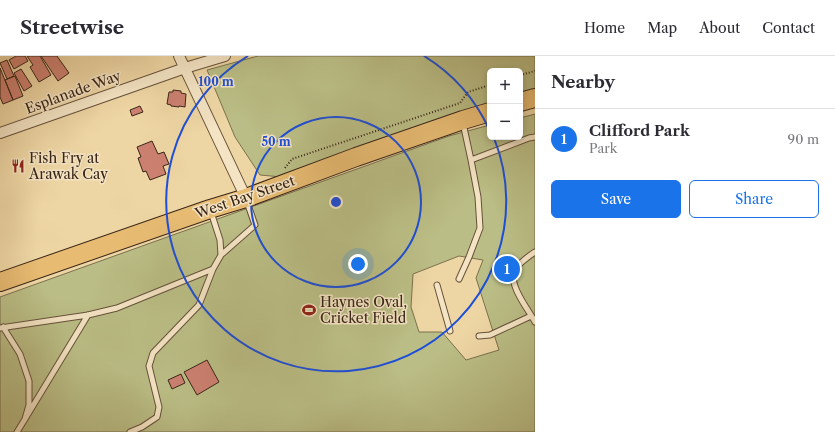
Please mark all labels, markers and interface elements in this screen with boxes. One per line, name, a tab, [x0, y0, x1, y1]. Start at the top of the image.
text: Streetwise	[20, 16, 124, 39]
text: Home	[584, 19, 625, 37]
text: Map	[647, 19, 677, 37]
text: About	[699, 19, 740, 37]
text: Contact	[762, 19, 815, 37]
street label: Esplanade Way	[23, 66, 124, 118]
map controls	[487, 68, 523, 140]
button: +	[487, 68, 523, 104]
text: Nearby	[551, 72, 615, 92]
text: 100 m	[198, 74, 234, 89]
button: −	[487, 104, 523, 140]
text: Clifford Park	[589, 121, 690, 140]
text: 1	[561, 131, 567, 147]
text: 90 m	[788, 131, 819, 147]
text: 50 m	[261, 134, 291, 149]
text: Park	[589, 140, 617, 156]
place label: Fish Fry at Arawak Cay	[28, 149, 108, 183]
restaurant icon: Fish Fry at Arawak Cay	[10, 158, 26, 174]
street label: West Bay Street	[192, 172, 297, 223]
button: Save	[551, 180, 681, 218]
button: Share	[689, 180, 819, 218]
centre of rings	[329, 195, 343, 209]
your location	[348, 254, 368, 274]
pin: 1	[494, 254, 520, 284]
place label: Haynes Oval, Cricket Field	[320, 293, 407, 327]
sports icon: Haynes Oval, Cricket Field	[301, 302, 317, 318]

